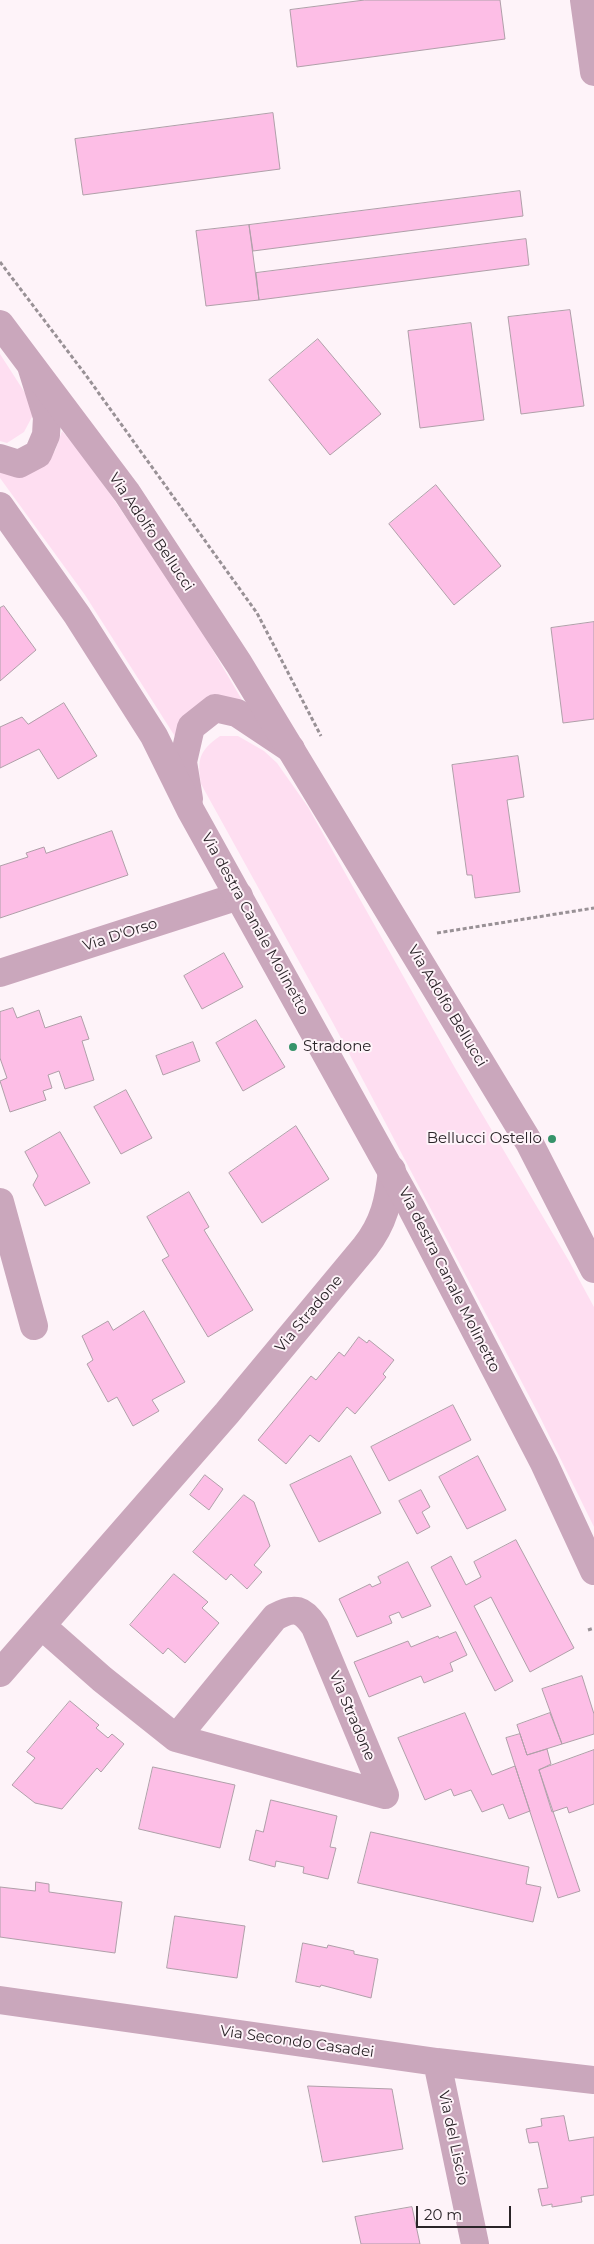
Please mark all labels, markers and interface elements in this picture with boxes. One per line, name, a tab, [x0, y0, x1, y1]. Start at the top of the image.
street label: Via Adolfo Bellucci	[105, 469, 197, 595]
street label: Via destra Canale Molinetto	[197, 830, 313, 1018]
street label: Via D'Orso	[80, 915, 160, 955]
street label: Via Adolfo Bellucci	[404, 942, 490, 1070]
place label: Stradone	[303, 1038, 371, 1056]
marker: Stradone	[287, 1041, 299, 1053]
place label: Bellucci Ostello	[427, 1130, 542, 1148]
marker: Bellucci Ostello	[546, 1133, 558, 1145]
street label: Via destra Canale Molinetto	[394, 1184, 504, 1376]
street label: Via Stradone	[271, 1272, 347, 1356]
street label: Via Stradone	[325, 1669, 379, 1763]
street label: Via Secondo Casadei	[219, 2022, 375, 2062]
street label: Via del Liscio	[434, 2089, 472, 2187]
scale bar	[419, 2196, 514, 2228]
text: 20 m	[424, 2205, 462, 2224]

